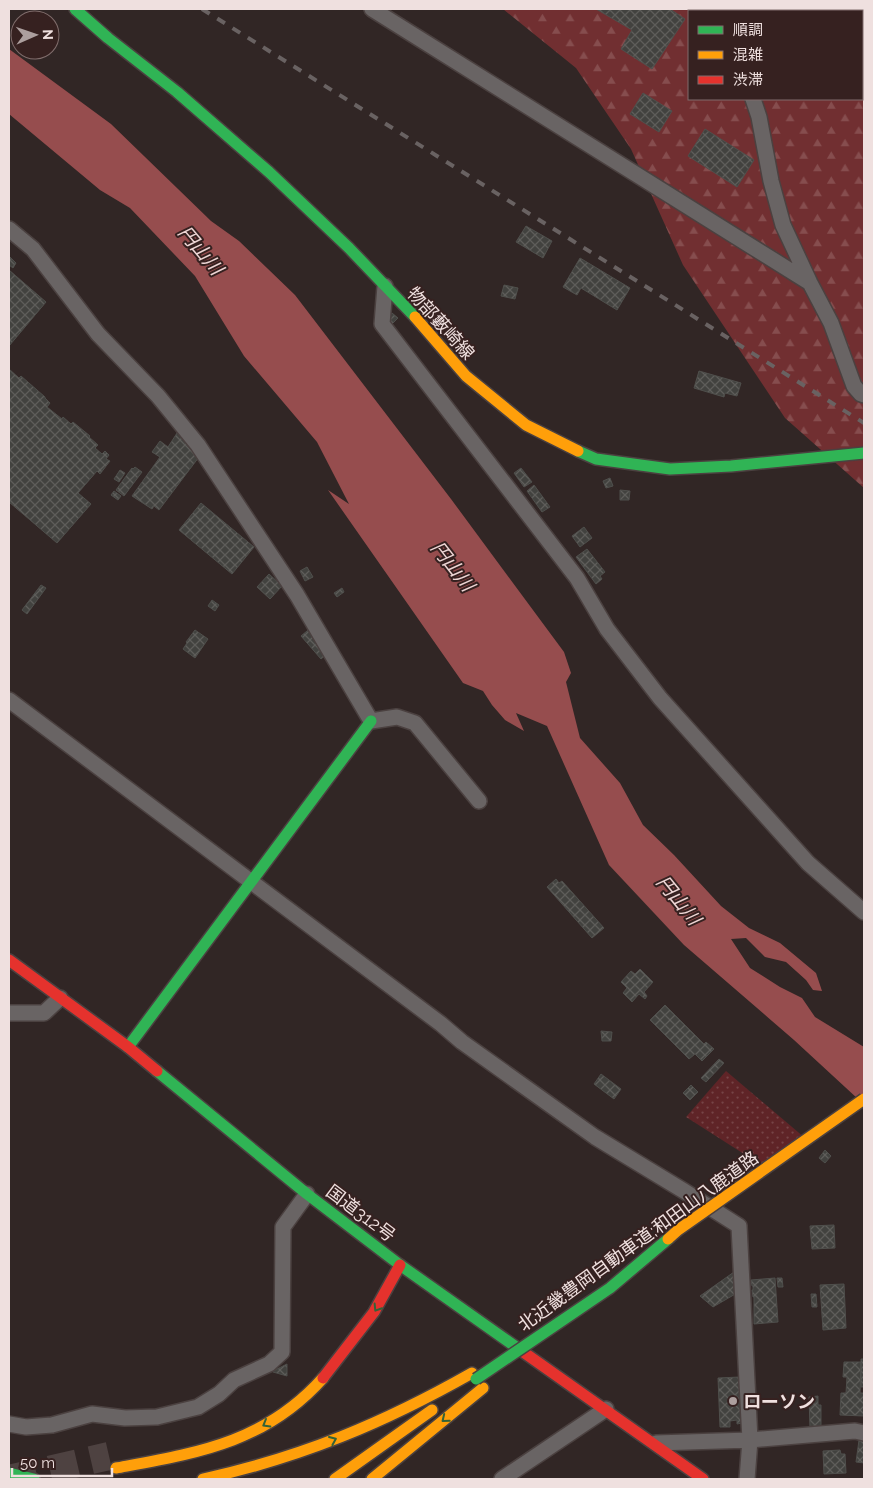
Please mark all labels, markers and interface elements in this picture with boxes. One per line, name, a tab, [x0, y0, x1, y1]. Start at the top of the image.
north arrow	[10, 10, 60, 60]
legend	[688, 10, 863, 100]
text: 順調	[733, 21, 763, 39]
text: N	[40, 29, 56, 40]
text: 混雑	[733, 46, 763, 64]
text: 渋滞	[733, 71, 763, 89]
water label: 円山川	[174, 221, 229, 280]
street label: 物部藪崎線	[403, 283, 479, 363]
water label: 円山川	[427, 537, 480, 597]
water label: 円山川	[653, 871, 707, 931]
street label: 北近畿豊岡自動車道;和田山八鹿道路	[514, 1147, 762, 1335]
street label: 国道312号	[322, 1180, 400, 1246]
one-way arrow	[373, 1302, 383, 1311]
place label: ローソン	[743, 1391, 815, 1412]
marker: ローソン	[727, 1395, 739, 1407]
one-way arrow	[442, 1414, 451, 1422]
one-way arrow	[263, 1418, 272, 1428]
one-way arrow	[328, 1436, 337, 1447]
scale bar	[12, 1446, 112, 1478]
text: 50 m	[20, 1454, 55, 1472]

